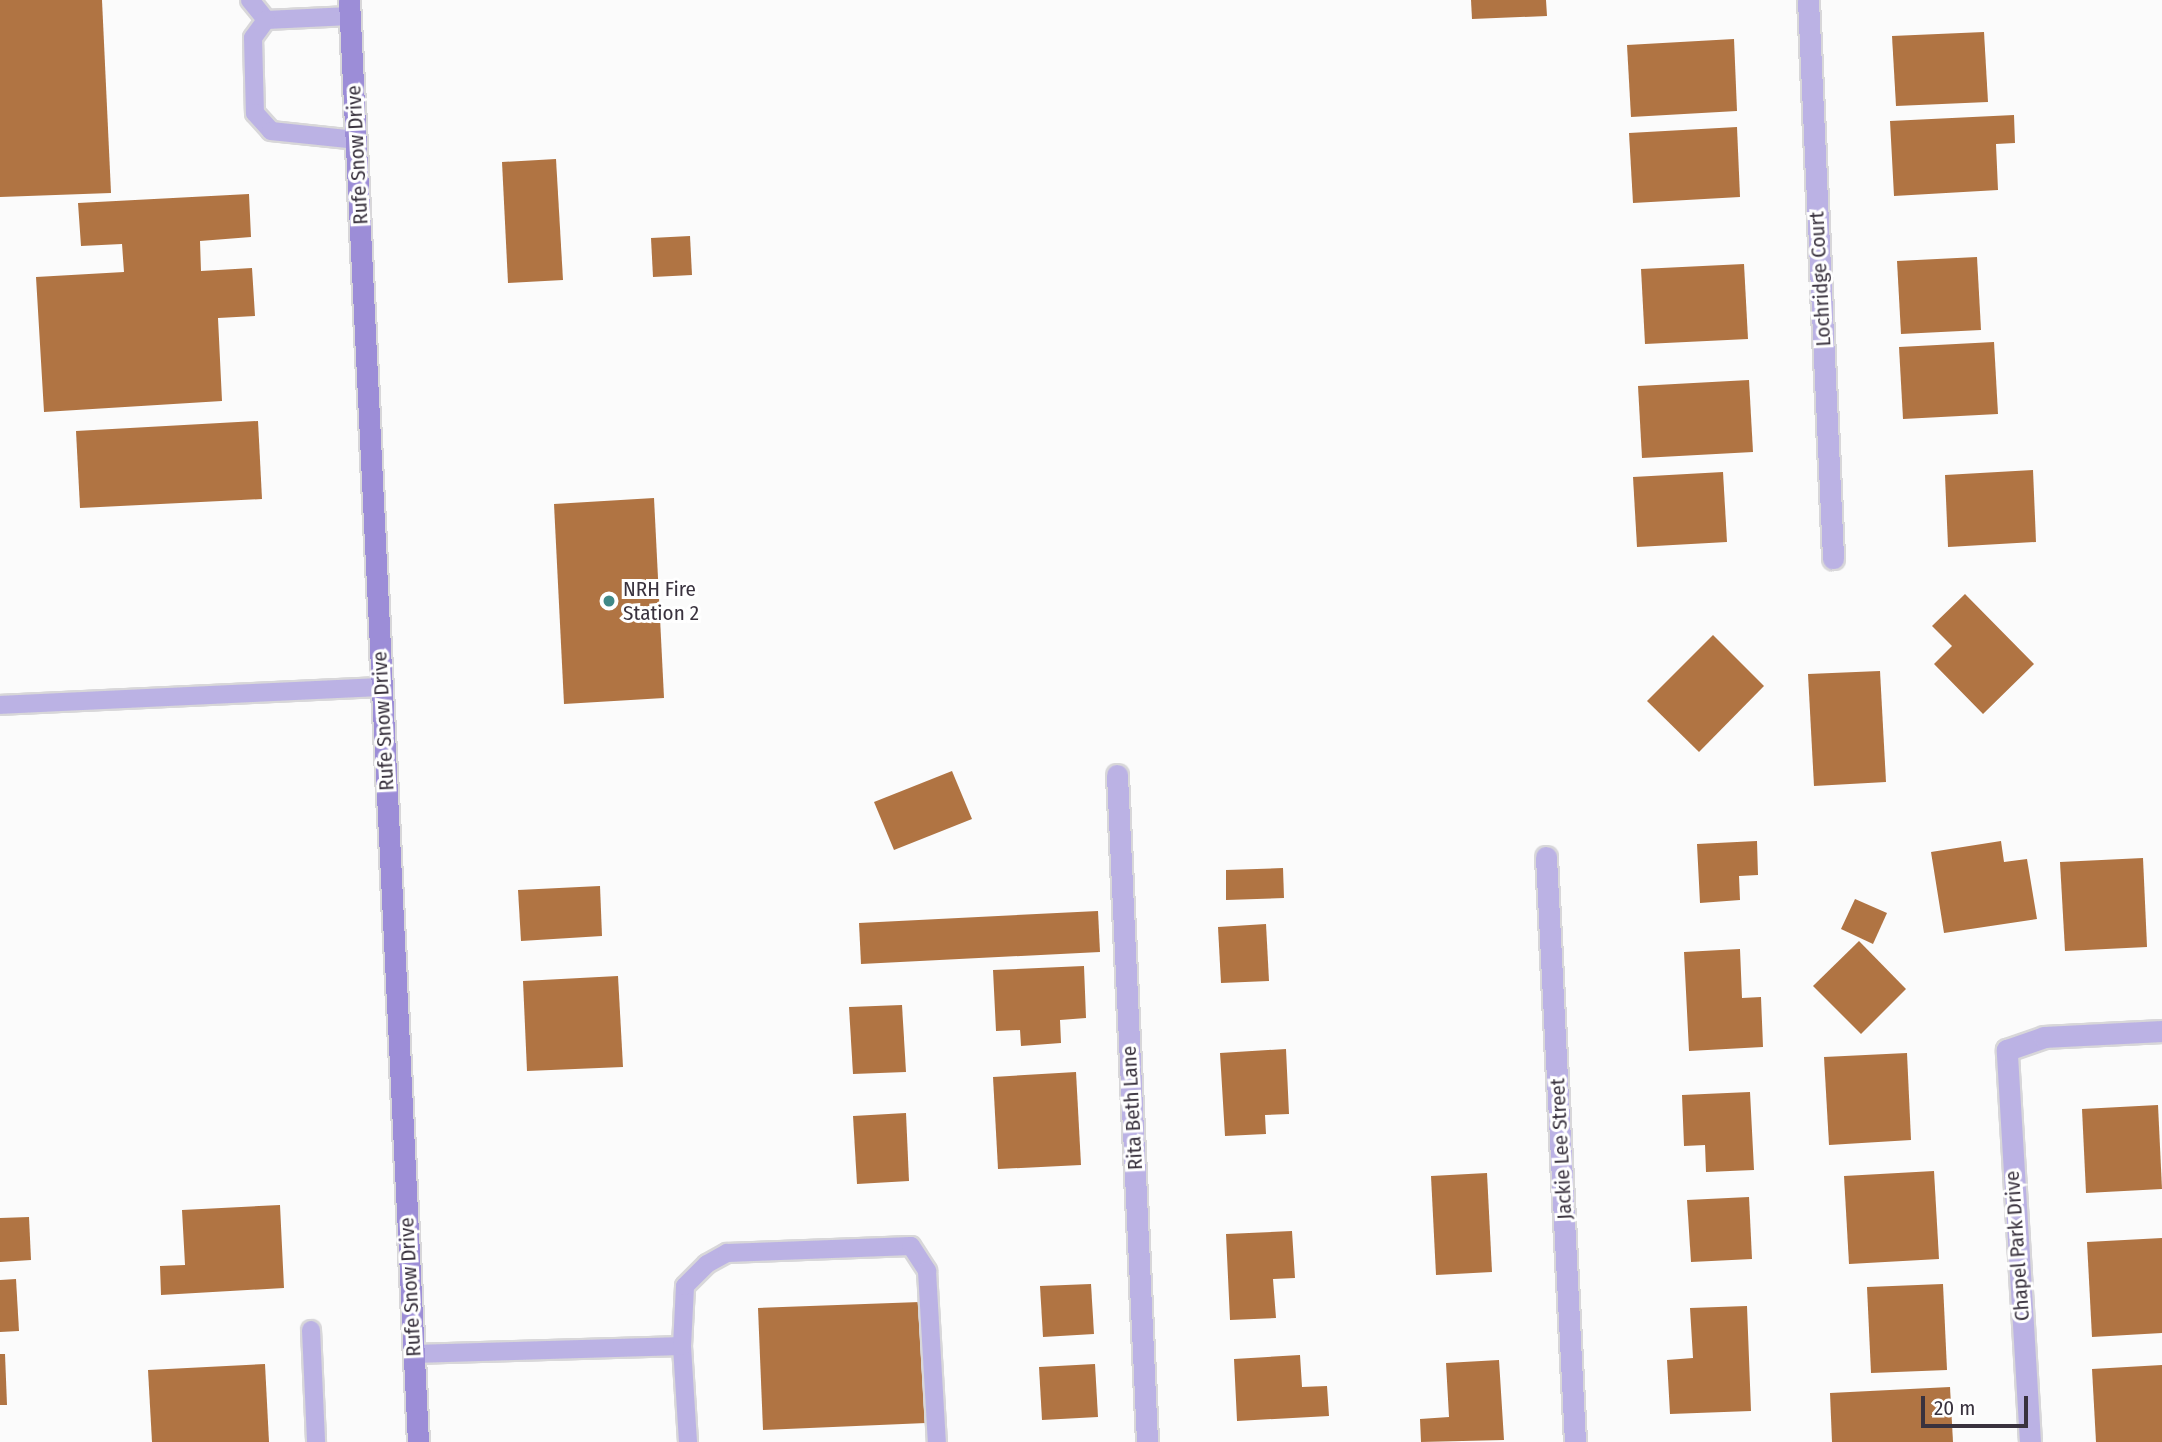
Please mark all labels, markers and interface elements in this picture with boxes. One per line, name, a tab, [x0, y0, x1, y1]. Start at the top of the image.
street label: Rufe Snow Drive	[341, 85, 373, 225]
street label: Lochridge Court	[1804, 211, 1836, 347]
place label: NRH Fire Station 2	[623, 576, 699, 626]
marker: NRH Fire Station 2	[601, 593, 617, 609]
street label: Rufe Snow Drive	[367, 651, 399, 791]
street label: Rita Beth Lane	[1116, 1045, 1148, 1171]
street label: Jackie Lee Street	[1545, 1078, 1577, 1220]
street label: Chapel Park Drive	[1999, 1170, 2035, 1322]
street label: Rufe Snow Drive	[394, 1217, 426, 1357]
scale bar	[1924, 1382, 2031, 1426]
text: 20 m	[1934, 1395, 1975, 1421]

